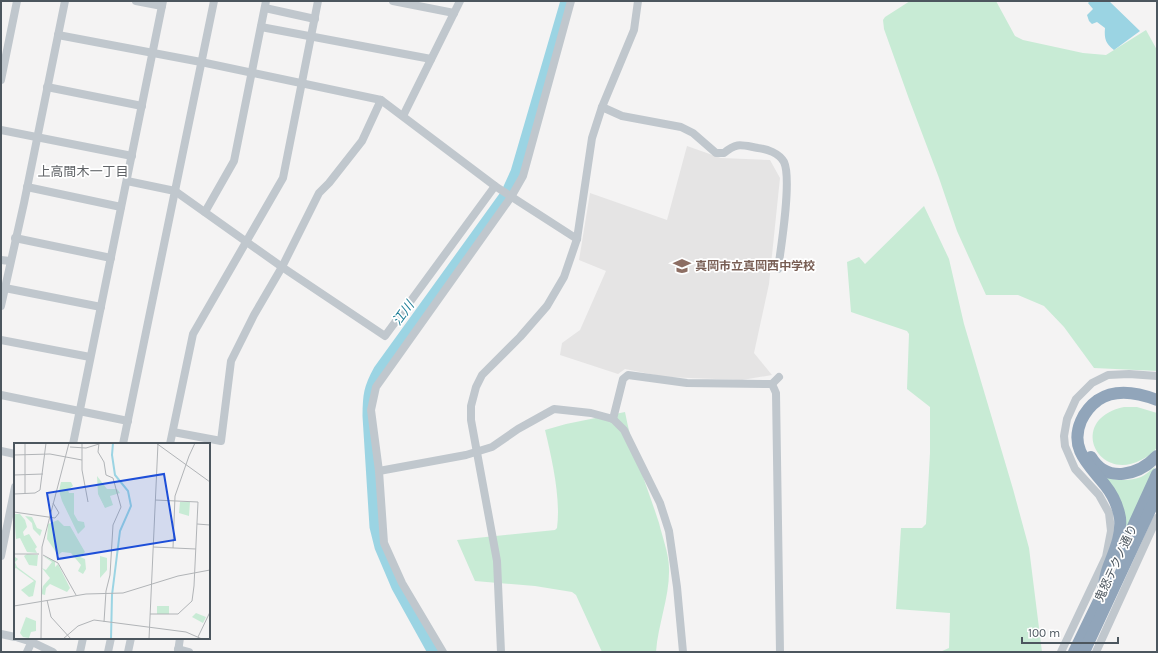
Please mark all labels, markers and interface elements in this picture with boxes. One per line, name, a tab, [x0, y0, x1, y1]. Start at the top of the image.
district label: 上高間木一丁目	[37, 164, 129, 179]
school or university icon: 真岡市立真岡西中学校	[672, 256, 692, 276]
place label: 真岡市立真岡西中学校	[695, 259, 815, 273]
water label: 江川	[389, 296, 418, 328]
inset map	[14, 443, 210, 639]
street label: 鬼怒テクノ通り	[1092, 522, 1140, 604]
scale bar	[1022, 619, 1118, 645]
text: 100 m	[1028, 626, 1060, 640]

